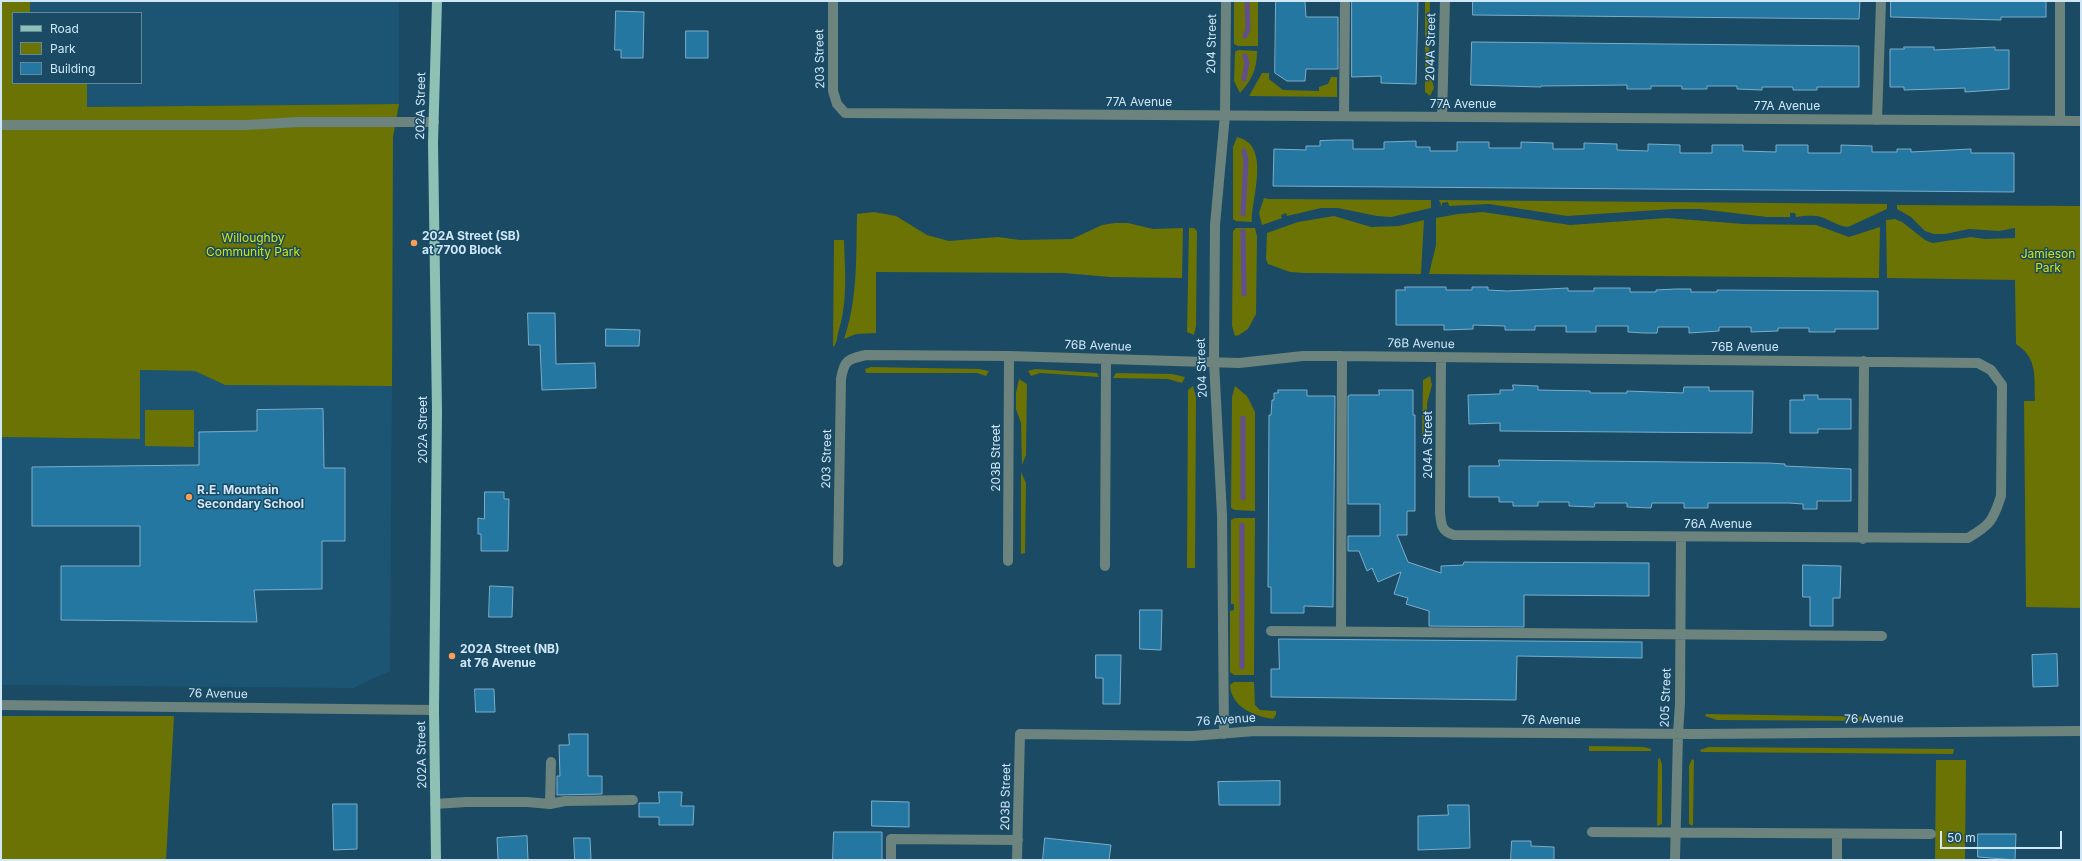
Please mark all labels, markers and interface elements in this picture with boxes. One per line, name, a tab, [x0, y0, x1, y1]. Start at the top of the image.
legend	[12, 12, 142, 84]
street label: 204A Street	[1423, 13, 1439, 81]
street label: 204 Street	[1204, 14, 1220, 74]
text: Road	[50, 21, 79, 36]
street label: 203 Street	[812, 29, 828, 89]
text: Park	[50, 41, 76, 56]
text: Building	[50, 61, 95, 76]
street label: 202A Street	[413, 72, 429, 140]
street label: 77A Avenue	[1106, 95, 1172, 109]
street label: 77A Avenue	[1430, 97, 1496, 111]
street label: 77A Avenue	[1754, 99, 1820, 113]
place label: 202A Street (SB) at 7700 Block	[422, 229, 520, 257]
park label: Willoughby Community Park	[206, 231, 300, 259]
marker: 202A Street (SB) at 7700 Block	[409, 238, 419, 248]
park label: Jamieson Park	[2021, 247, 2075, 275]
street label: 76B Avenue	[1387, 336, 1455, 352]
street label: 76B Avenue	[1064, 338, 1132, 354]
street label: 204 Street	[1194, 338, 1210, 398]
street label: 76B Avenue	[1711, 340, 1779, 354]
street label: 202A Street	[416, 396, 430, 464]
street label: 204A Street	[1421, 411, 1435, 479]
street label: 203B Street	[989, 424, 1003, 492]
street label: 203 Street	[819, 429, 835, 489]
place label: R.E. Mountain Secondary School	[197, 483, 304, 511]
marker: R.E. Mountain Secondary School	[184, 492, 194, 502]
street label: 76A Avenue	[1684, 517, 1752, 531]
place label: 202A Street (NB) at 76 Avenue	[460, 642, 560, 670]
marker: 202A Street (NB) at 76 Avenue	[447, 651, 457, 661]
street label: 205 Street	[1658, 668, 1674, 728]
street label: 76 Avenue	[188, 686, 248, 702]
street label: 76 Avenue	[1196, 711, 1256, 729]
street label: 76 Avenue	[1844, 711, 1904, 727]
street label: 76 Avenue	[1521, 713, 1581, 727]
street label: 202A Street	[414, 721, 430, 789]
street label: 203B Street	[998, 763, 1014, 831]
scale bar	[1942, 823, 2064, 849]
text: 50 m	[1947, 830, 1976, 845]

